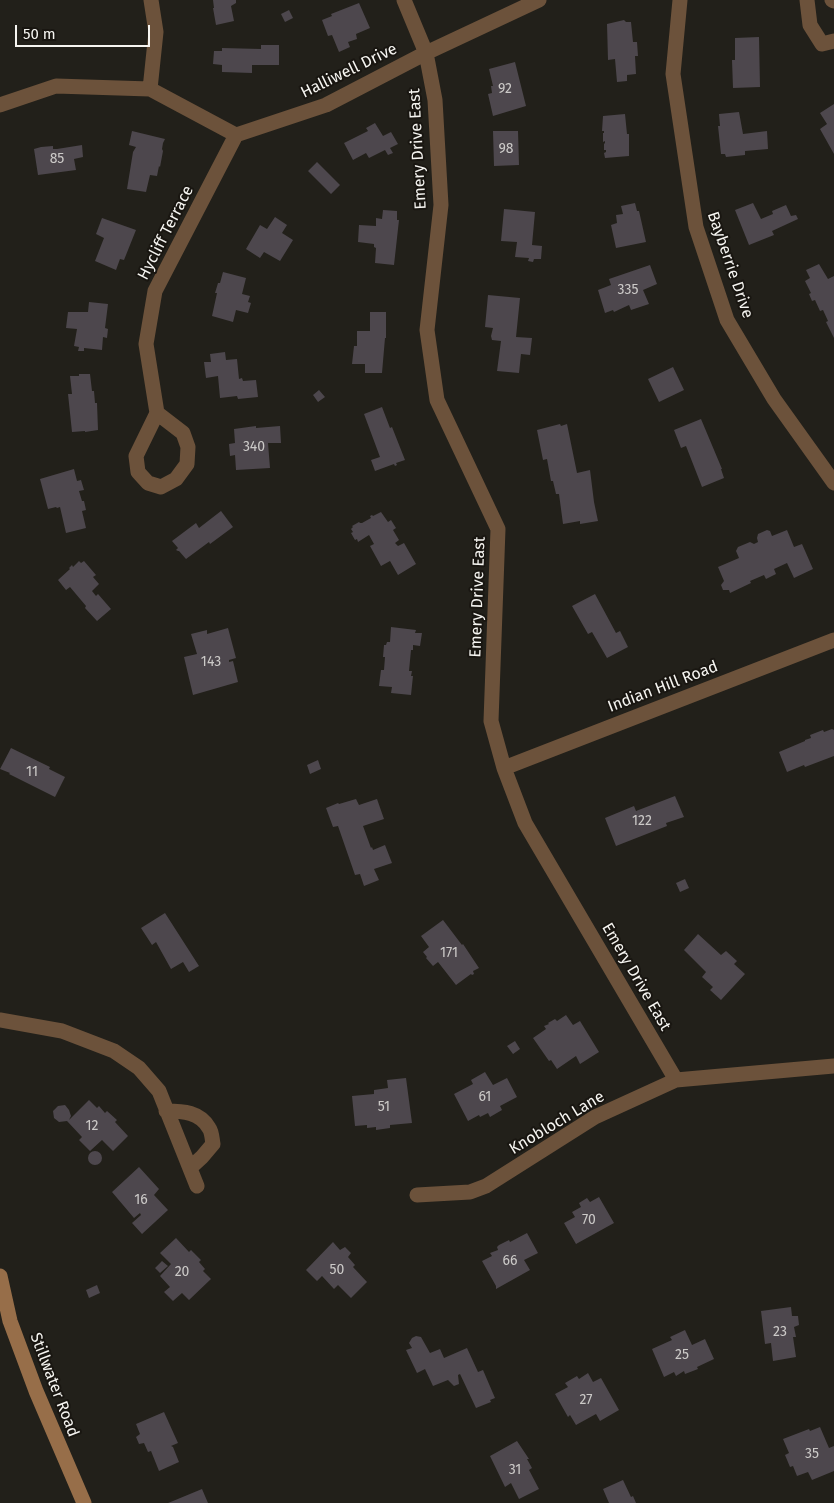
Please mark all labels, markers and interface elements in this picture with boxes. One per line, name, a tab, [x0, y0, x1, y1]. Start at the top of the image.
scale bar	[18, 15, 152, 47]
text: 50 m	[23, 25, 56, 43]
street label: Halliwell Drive	[298, 39, 400, 103]
house number: 92	[498, 81, 512, 97]
street label: Emery Drive East	[405, 88, 431, 210]
house number: 98	[498, 141, 514, 157]
house number: 85	[50, 151, 64, 167]
street label: Hycliff Terrace	[134, 183, 198, 283]
street label: Bayberrie Drive	[703, 209, 757, 321]
house number: 335	[618, 282, 638, 298]
house number: 340	[243, 439, 265, 455]
street label: Emery Drive East	[466, 536, 490, 658]
house number: 143	[201, 654, 221, 670]
street label: Indian Hill Road	[605, 657, 721, 717]
house number: 11	[26, 764, 38, 780]
house number: 122	[632, 813, 652, 829]
street label: Emery Drive East	[597, 920, 675, 1034]
house number: 171	[440, 945, 458, 961]
street label: Knobloch Lane	[506, 1087, 608, 1159]
house number: 61	[479, 1089, 491, 1105]
house number: 51	[378, 1099, 390, 1115]
house number: 12	[86, 1118, 98, 1134]
house number: 16	[134, 1192, 148, 1208]
house number: 70	[582, 1212, 596, 1228]
house number: 66	[503, 1253, 517, 1269]
house number: 50	[330, 1262, 344, 1278]
house number: 20	[175, 1264, 189, 1280]
house number: 23	[773, 1324, 787, 1340]
street label: Stillwater Road	[25, 1330, 83, 1440]
house number: 25	[675, 1347, 689, 1363]
house number: 27	[579, 1392, 593, 1408]
house number: 35	[805, 1446, 819, 1462]
house number: 31	[509, 1462, 521, 1478]

